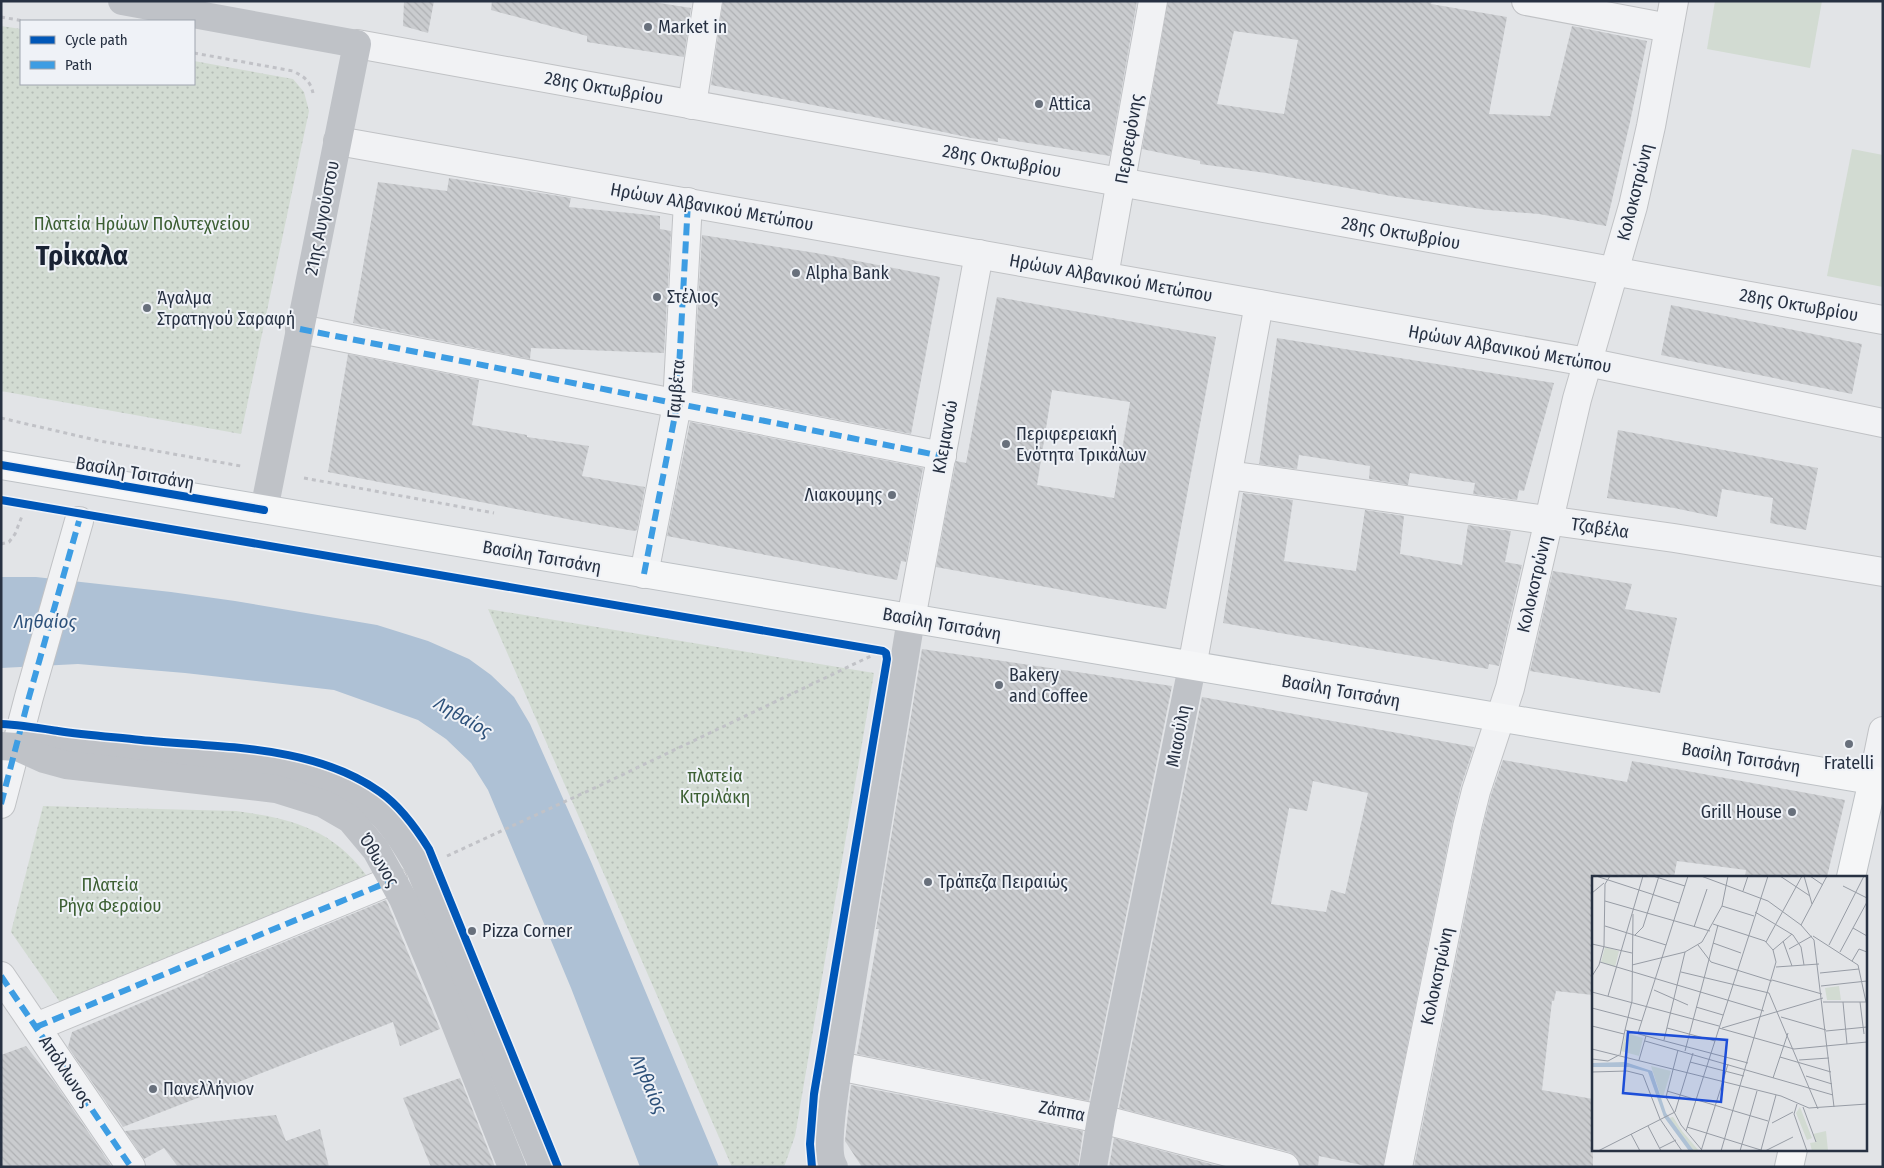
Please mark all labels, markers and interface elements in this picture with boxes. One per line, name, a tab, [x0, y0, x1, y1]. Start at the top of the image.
place label: Market in	[658, 16, 727, 38]
legend	[20, 20, 195, 85]
marker: Market in	[642, 21, 654, 33]
text: Cycle path	[65, 31, 128, 49]
text: Path	[65, 56, 92, 74]
street label: 28ης Οκτωβρίου	[543, 67, 665, 109]
street label: Περσεφόνης	[1110, 92, 1148, 186]
place label: Attica	[1049, 93, 1091, 115]
marker: Attica	[1033, 98, 1045, 110]
street label: 28ης Οκτωβρίου	[941, 140, 1063, 182]
street label: Κολοκοτρώνη	[1612, 141, 1658, 243]
street label: 21ης Αυγούστου	[300, 159, 344, 277]
street label: Ηρώων Αλβανικού Μετώπου	[609, 178, 815, 236]
street label: 28ης Οκτωβρίου	[1340, 212, 1462, 254]
park label: Πλατεία Ηρώων Πολυτεχνείου	[34, 213, 250, 235]
district label: Τρίκαλα	[36, 239, 128, 272]
street label: Ηρώων Αλβανικού Μετώπου	[1008, 249, 1214, 307]
place label: Alpha Bank	[806, 262, 889, 284]
marker: Alpha Bank	[790, 267, 802, 279]
street label: 28ης Οκτωβρίου	[1738, 284, 1860, 326]
place label: Στέλιος	[667, 286, 719, 308]
place label: Άγαλμα Στρατηγού Σαραφή	[157, 287, 295, 330]
marker: Στέλιος	[651, 291, 663, 303]
marker: Άγαλμα Στρατηγού Σαραφή	[141, 302, 153, 314]
street label: Ηρώων Αλβανικού Μετώπου	[1407, 320, 1613, 378]
street label: Γαμβέτα	[662, 358, 690, 420]
street label: Κλεμανσώ	[928, 398, 962, 476]
place label: Περιφερειακή Ενότητα Τρικάλων	[1016, 423, 1146, 466]
marker: Περιφερειακή Ενότητα Τρικάλων	[1000, 438, 1012, 450]
street label: Βασίλη Τσιτσάνη	[74, 452, 196, 494]
place label: Λιακουμης	[805, 484, 882, 506]
marker: Λιακουμης	[886, 489, 898, 501]
street label: Τζαβέλα	[1569, 513, 1631, 543]
street label: Κολοκοτρώνη	[1512, 533, 1556, 635]
street label: Βασίλη Τσιτσάνη	[481, 536, 603, 578]
street label: Βασίλη Τσιτσάνη	[881, 603, 1003, 645]
water label: Ληθαίος	[13, 610, 77, 633]
place label: Bakery and Coffee	[1009, 664, 1088, 707]
street label: Βασίλη Τσιτσάνη	[1280, 670, 1402, 712]
marker: Bakery and Coffee	[993, 679, 1005, 691]
water label: Ληθαίος	[429, 691, 497, 743]
street label: Μιαούλη	[1161, 703, 1195, 769]
street label: Βασίλη Τσιτσάνη	[1680, 738, 1802, 778]
marker: Fratelli	[1843, 738, 1855, 750]
place label: Fratelli	[1824, 752, 1874, 774]
park label: πλατεία Κιτριλάκη	[680, 765, 750, 808]
place label: Grill House	[1701, 801, 1782, 823]
marker: Grill House	[1786, 806, 1798, 818]
street label: Όθωνος	[354, 829, 404, 891]
place label: Τράπεζα Πειραιώς	[938, 871, 1068, 893]
park label: Πλατεία Ρήγα Φεραίου	[58, 874, 162, 917]
marker: Τράπεζα Πειραιώς	[922, 876, 934, 888]
inset map	[1592, 876, 1866, 1150]
place label: Pizza Corner	[482, 920, 573, 942]
marker: Pizza Corner	[466, 925, 478, 937]
street label: Κολοκοτρώνη	[1416, 925, 1458, 1027]
street label: Απόλλωνος	[34, 1031, 98, 1111]
water label: Ληθαίος	[625, 1050, 673, 1118]
place label: Πανελλήνιον	[163, 1078, 254, 1100]
marker: Πανελλήνιον	[147, 1083, 159, 1095]
street label: Ζάππα	[1037, 1096, 1087, 1126]

